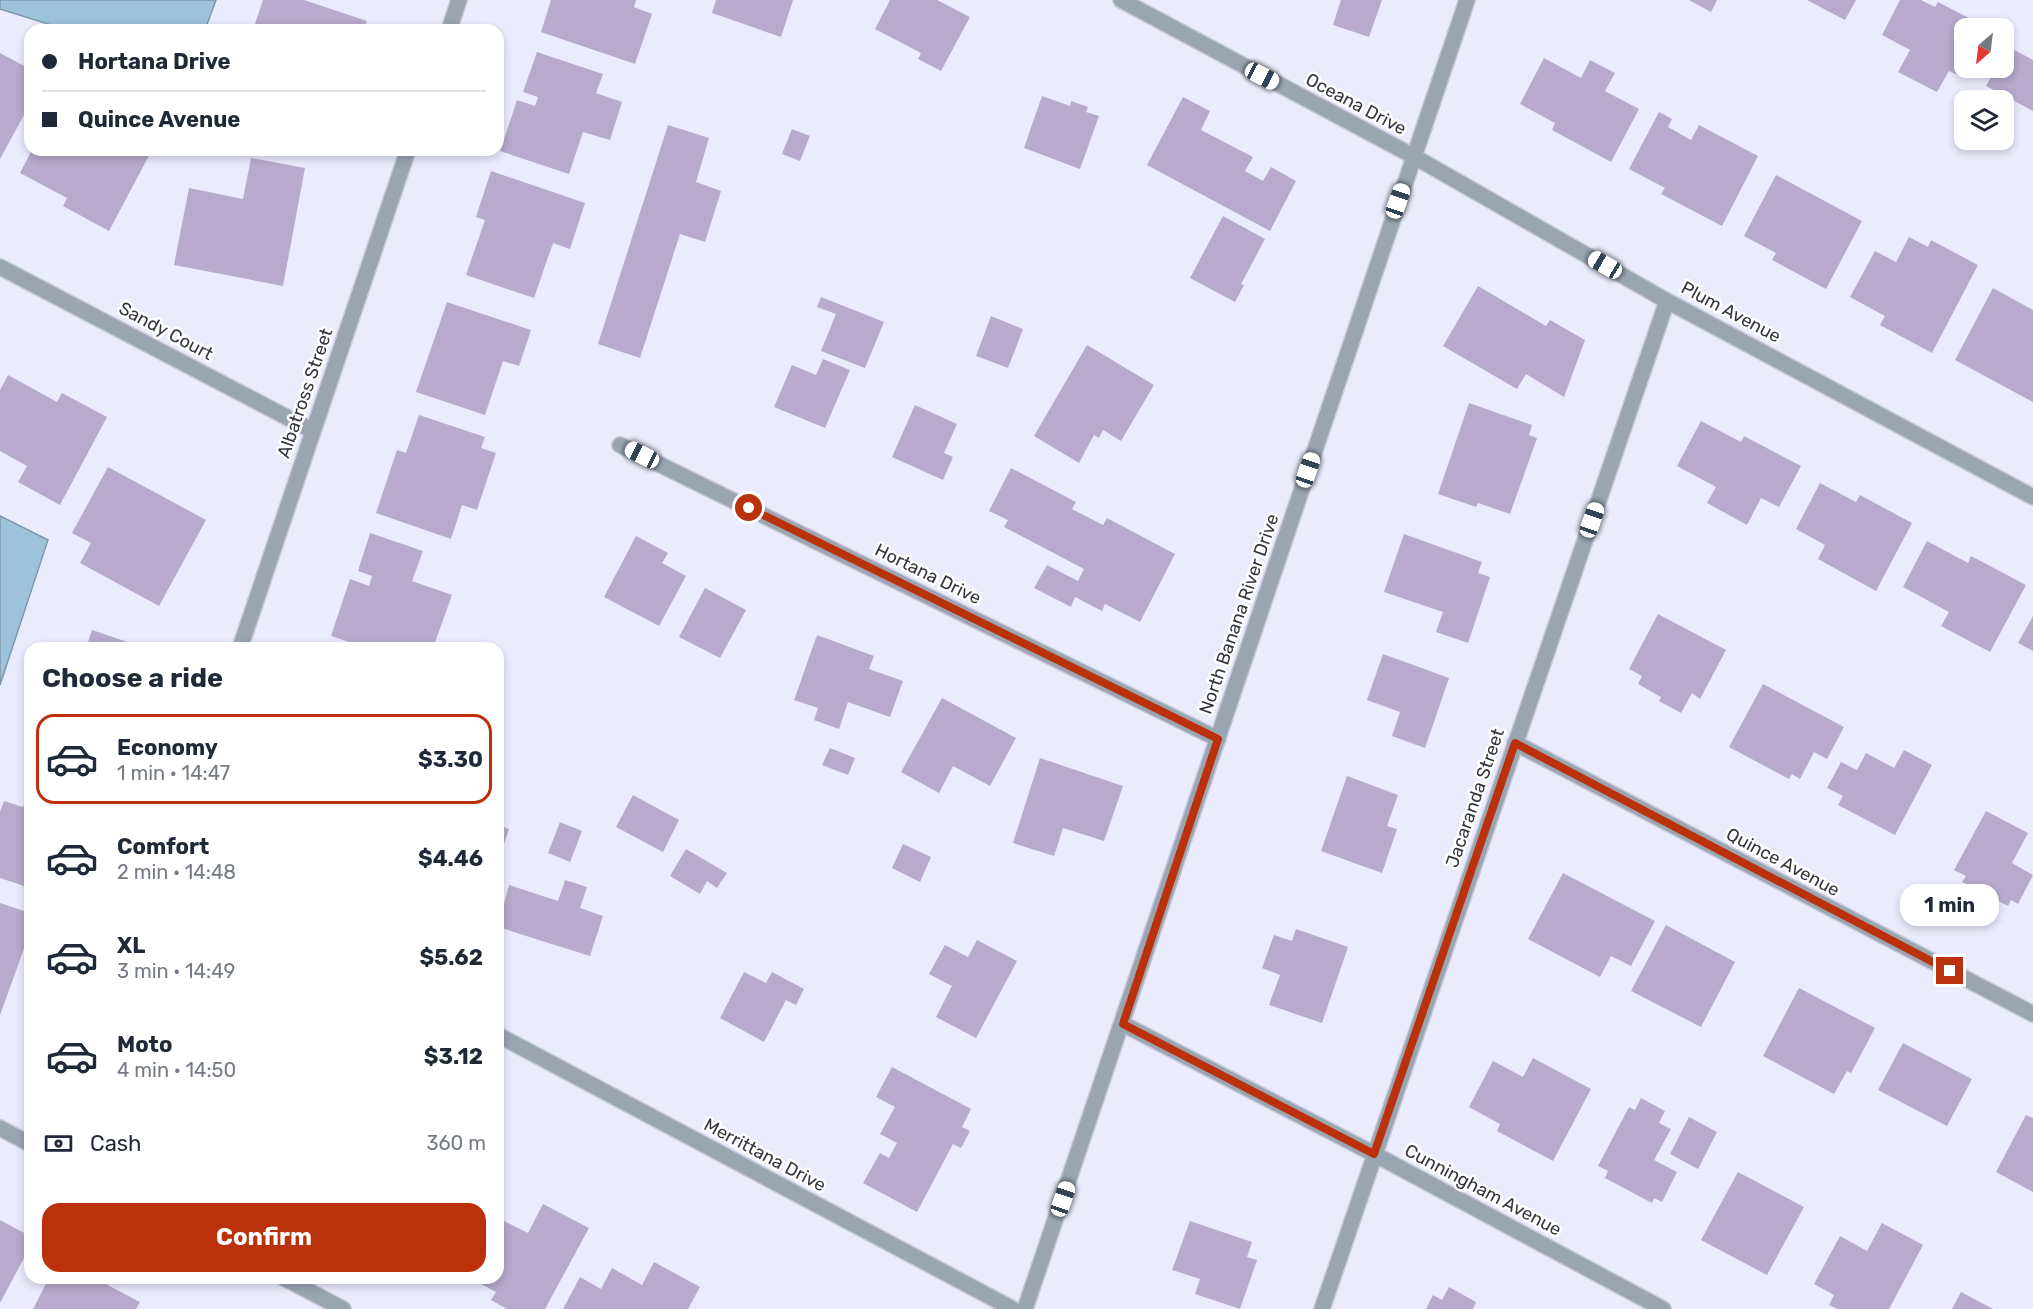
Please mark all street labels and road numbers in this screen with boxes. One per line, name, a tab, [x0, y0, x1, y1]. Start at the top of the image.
street label: Oceana Drive	[1302, 68, 1410, 140]
street label: Plum Avenue	[1677, 277, 1785, 347]
street label: Sandy Court	[115, 297, 217, 365]
street label: Albatross Street	[272, 325, 338, 461]
street label: North Banana River Drive	[1194, 511, 1284, 717]
street label: Hortana Drive	[871, 539, 985, 609]
street label: Jacaranda Street	[1441, 725, 1509, 871]
street label: Quince Avenue	[1723, 823, 1843, 901]
street label: Merrittana Drive	[700, 1114, 830, 1196]
street label: Cunningham Avenue	[1401, 1139, 1565, 1241]

